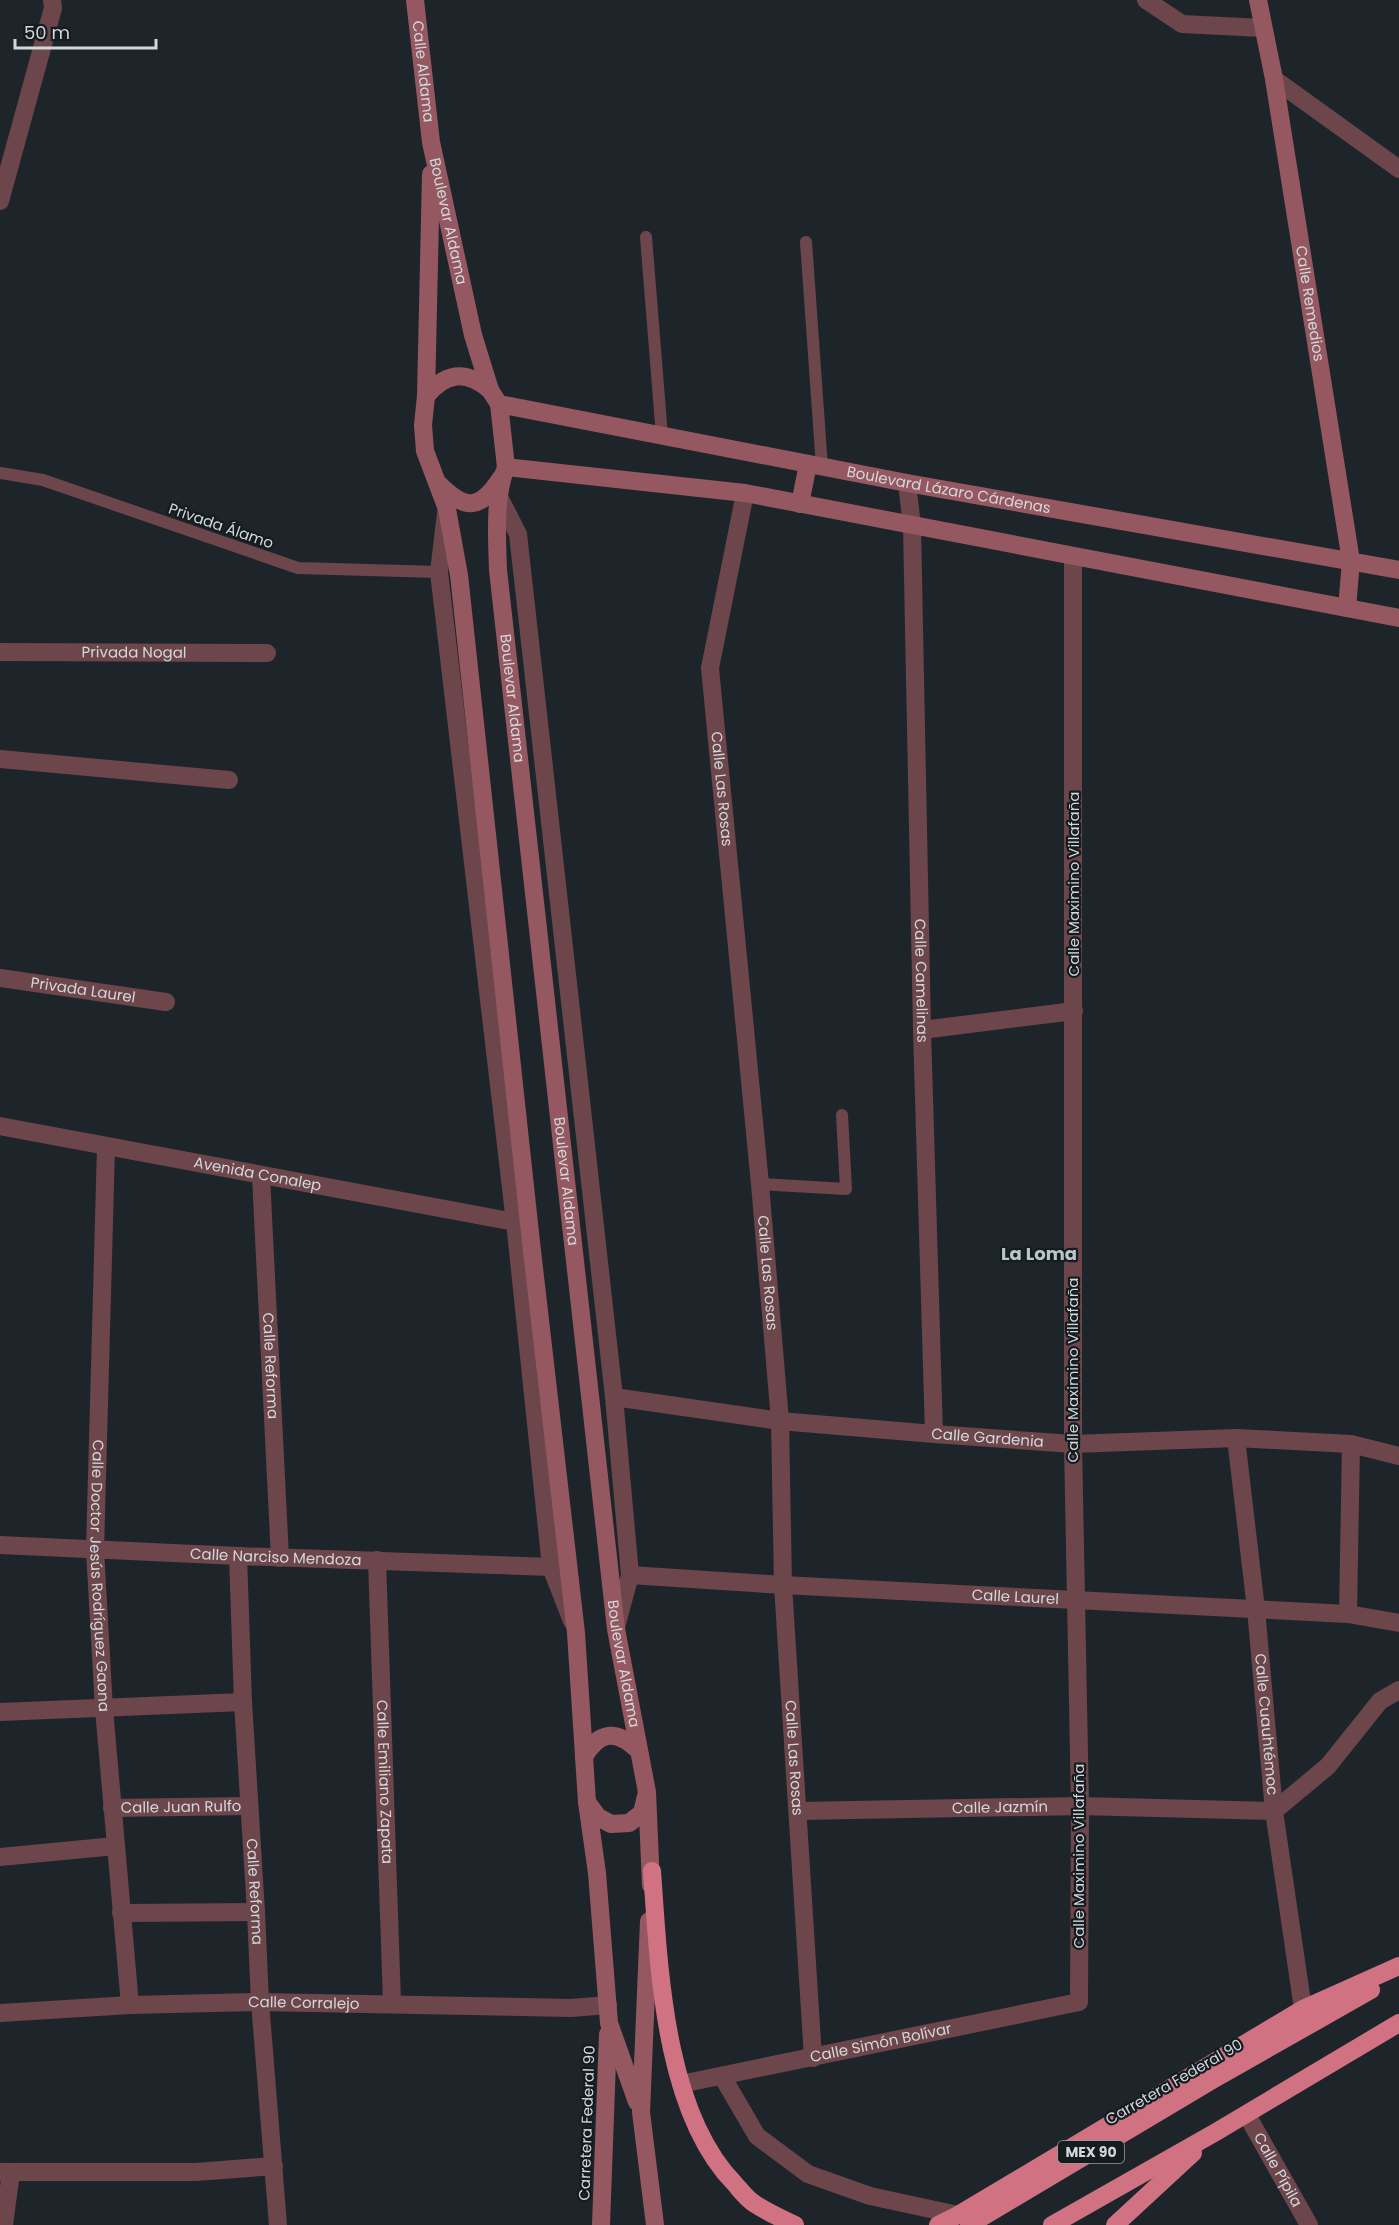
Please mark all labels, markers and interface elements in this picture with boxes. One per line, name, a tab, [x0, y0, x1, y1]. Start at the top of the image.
scale bar	[15, 12, 156, 50]
text: 50 m	[24, 20, 70, 45]
street label: Calle Aldama	[407, 20, 440, 123]
street label: Boulevar Aldama	[425, 156, 473, 287]
street label: Calle Remedios	[1291, 244, 1330, 363]
street label: Boulevard Lázaro Cárdenas	[845, 461, 1053, 518]
street label: Privada Álamo	[166, 498, 276, 553]
street label: Boulevar Aldama	[495, 633, 530, 764]
street label: Privada Nogal	[81, 641, 187, 663]
street label: Calle Las Rosas	[706, 730, 738, 848]
street label: Calle Maximino Villafaña	[1063, 792, 1084, 976]
street label: Calle Camelinas	[910, 918, 933, 1043]
street label: Privada Laurel	[29, 972, 137, 1007]
street label: Boulevar Aldama	[549, 1116, 584, 1247]
street label: Avenida Conalep	[192, 1151, 323, 1196]
street label: Calle Las Rosas	[753, 1214, 783, 1331]
district label: La Loma	[1001, 1241, 1077, 1266]
street label: Calle Maximino Villafaña	[1062, 1278, 1083, 1462]
street label: Calle Reforma	[258, 1312, 284, 1420]
street label: Calle Gardenia	[931, 1423, 1045, 1452]
street label: Calle Doctor Jesús Rodríguez Gaona	[85, 1439, 115, 1712]
street label: Calle Narciso Mendoza	[190, 1543, 362, 1570]
street label: Calle Laurel	[971, 1584, 1060, 1609]
street label: Boulevar Aldama	[603, 1599, 646, 1729]
street label: Calle Cuauhtémoc	[1250, 1653, 1284, 1796]
street label: Calle Emiliano Zapata	[372, 1699, 398, 1864]
street label: Calle Las Rosas	[780, 1700, 809, 1816]
street label: Calle Maximino Villafaña	[1068, 1764, 1089, 1948]
street label: Calle Juan Rulfo	[120, 1795, 242, 1818]
street label: Calle Jazmín	[952, 1796, 1048, 1818]
street label: Calle Reforma	[241, 1838, 268, 1945]
street label: Calle Corralejo	[248, 1991, 360, 2014]
street label: Calle Simón Bolívar	[808, 2017, 954, 2067]
street label: Carretera Federal 90	[1101, 2034, 1246, 2129]
street label: Carretera Federal 90	[573, 2045, 600, 2201]
street label: Calle Pípila	[1249, 2129, 1308, 2211]
road number: MEX 90	[1058, 2141, 1124, 2163]

